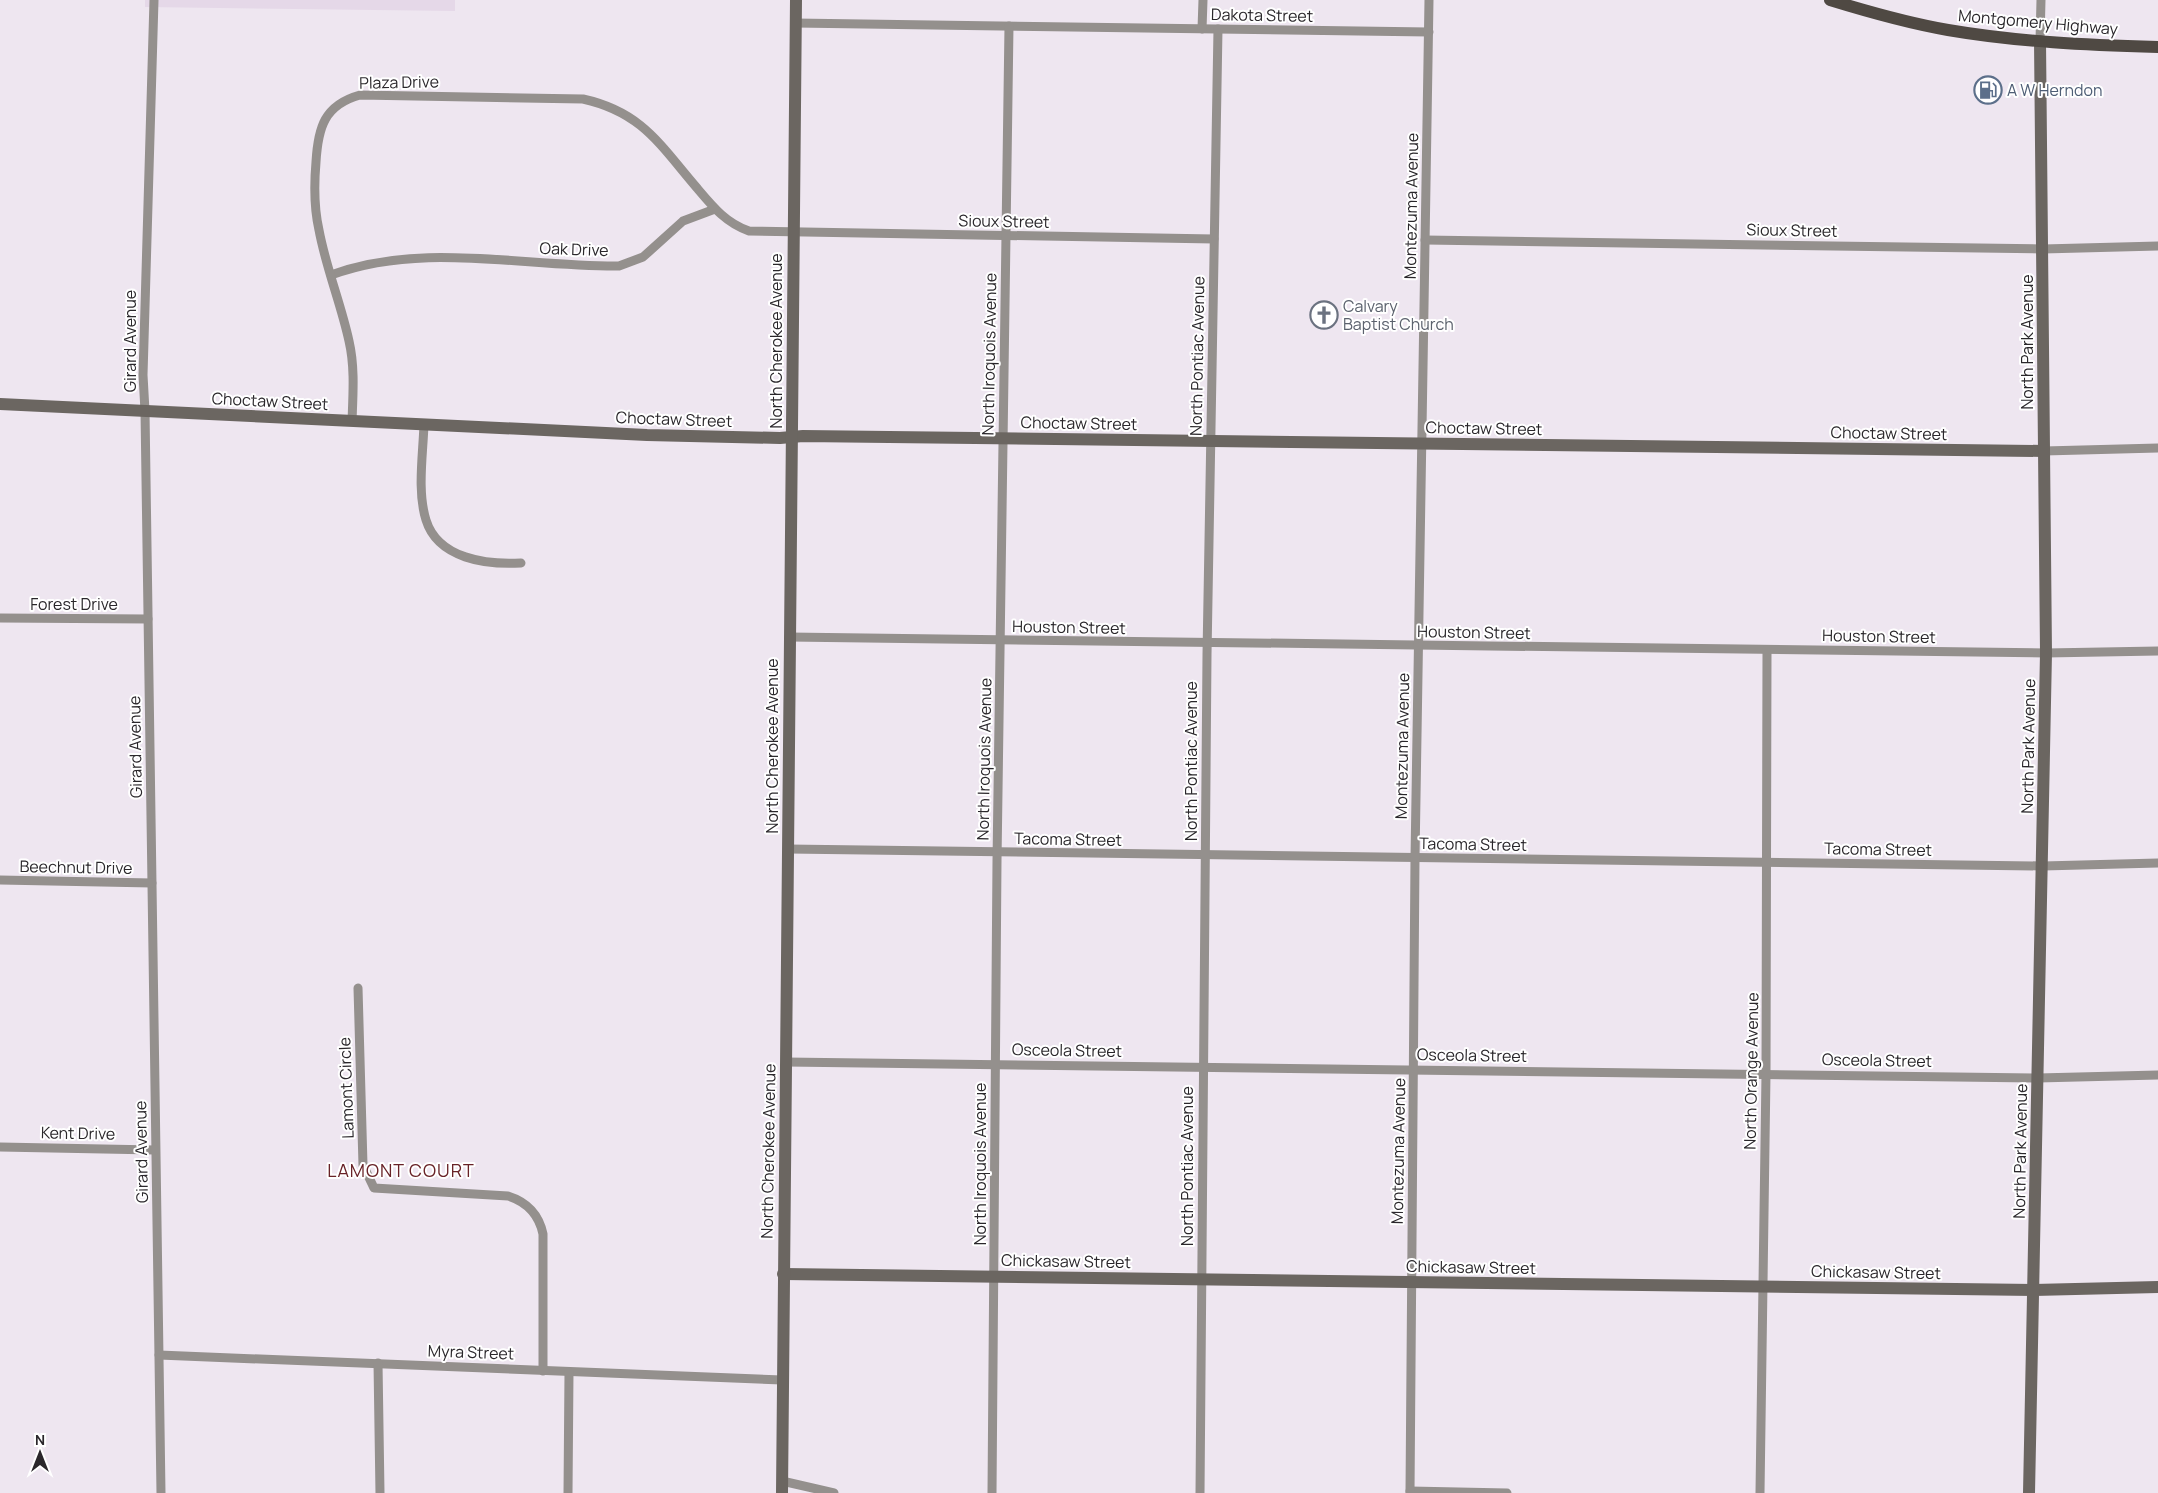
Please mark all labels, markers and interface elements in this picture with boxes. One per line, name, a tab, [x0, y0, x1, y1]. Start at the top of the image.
street label: Dakota Street	[1211, 3, 1313, 27]
street label: Montgomery Highway	[1957, 4, 2119, 40]
street label: Plaza Drive	[359, 70, 439, 94]
fuel station icon: A W Herndon	[1973, 75, 2003, 105]
place label: A W Herndon	[2007, 79, 2102, 101]
street label: Montezuma Avenue	[1399, 133, 1423, 279]
street label: Sioux Street	[958, 209, 1050, 233]
street label: Sioux Street	[1746, 218, 1838, 242]
street label: Oak Drive	[539, 237, 609, 261]
street label: North Cherokee Avenue	[765, 253, 787, 429]
street label: North Iroquois Avenue	[977, 272, 1001, 436]
street label: North Park Avenue	[2016, 274, 2038, 410]
street label: North Pontiac Avenue	[1185, 276, 1209, 436]
street label: Girard Avenue	[119, 290, 141, 392]
place label: Calvary Baptist Church	[1343, 295, 1454, 335]
church icon: Calvary Baptist Church	[1309, 300, 1339, 330]
street label: Choctaw Street	[211, 387, 329, 415]
street label: Choctaw Street	[615, 406, 733, 432]
street label: Choctaw Street	[1020, 411, 1138, 435]
street label: Choctaw Street	[1425, 416, 1543, 440]
street label: Choctaw Street	[1830, 421, 1948, 445]
street label: Forest Drive	[30, 593, 118, 615]
street label: Houston Street	[1012, 615, 1126, 639]
street label: Houston Street	[1417, 620, 1531, 644]
street label: Houston Street	[1822, 624, 1936, 648]
street label: North Cherokee Avenue	[761, 658, 783, 834]
street label: Montezuma Avenue	[1390, 673, 1414, 819]
street label: North Iroquois Avenue	[972, 677, 996, 841]
street label: North Park Avenue	[2016, 678, 2040, 814]
street label: North Pontiac Avenue	[1180, 681, 1202, 841]
street label: Girard Avenue	[123, 696, 147, 798]
street label: Tacoma Street	[1014, 827, 1122, 851]
street label: Tacoma Street	[1419, 832, 1527, 856]
street label: Tacoma Street	[1824, 837, 1932, 861]
street label: Beechnut Drive	[19, 855, 133, 879]
street label: North Orange Avenue	[1739, 992, 1763, 1150]
street label: Lamont Circle	[333, 1037, 359, 1139]
street label: Osceola Street	[1012, 1038, 1122, 1062]
street label: Osceola Street	[1417, 1043, 1527, 1067]
street label: Osceola Street	[1822, 1048, 1932, 1072]
street label: North Cherokee Avenue	[755, 1063, 781, 1239]
street label: Montezuma Avenue	[1386, 1078, 1410, 1224]
street label: North Iroquois Avenue	[969, 1083, 991, 1245]
street label: North Park Avenue	[2008, 1083, 2032, 1219]
street label: North Pontiac Avenue	[1176, 1086, 1198, 1246]
street label: Girard Avenue	[129, 1101, 153, 1203]
street label: Kent Drive	[41, 1121, 115, 1145]
district label: LAMONT COURT	[327, 1158, 475, 1182]
street label: Chickasaw Street	[1001, 1249, 1131, 1273]
street label: Chickasaw Street	[1406, 1255, 1536, 1279]
street label: Chickasaw Street	[1811, 1260, 1941, 1284]
street label: Myra Street	[427, 1339, 515, 1365]
north arrow	[15, 1428, 65, 1478]
text: N	[35, 1430, 45, 1449]

